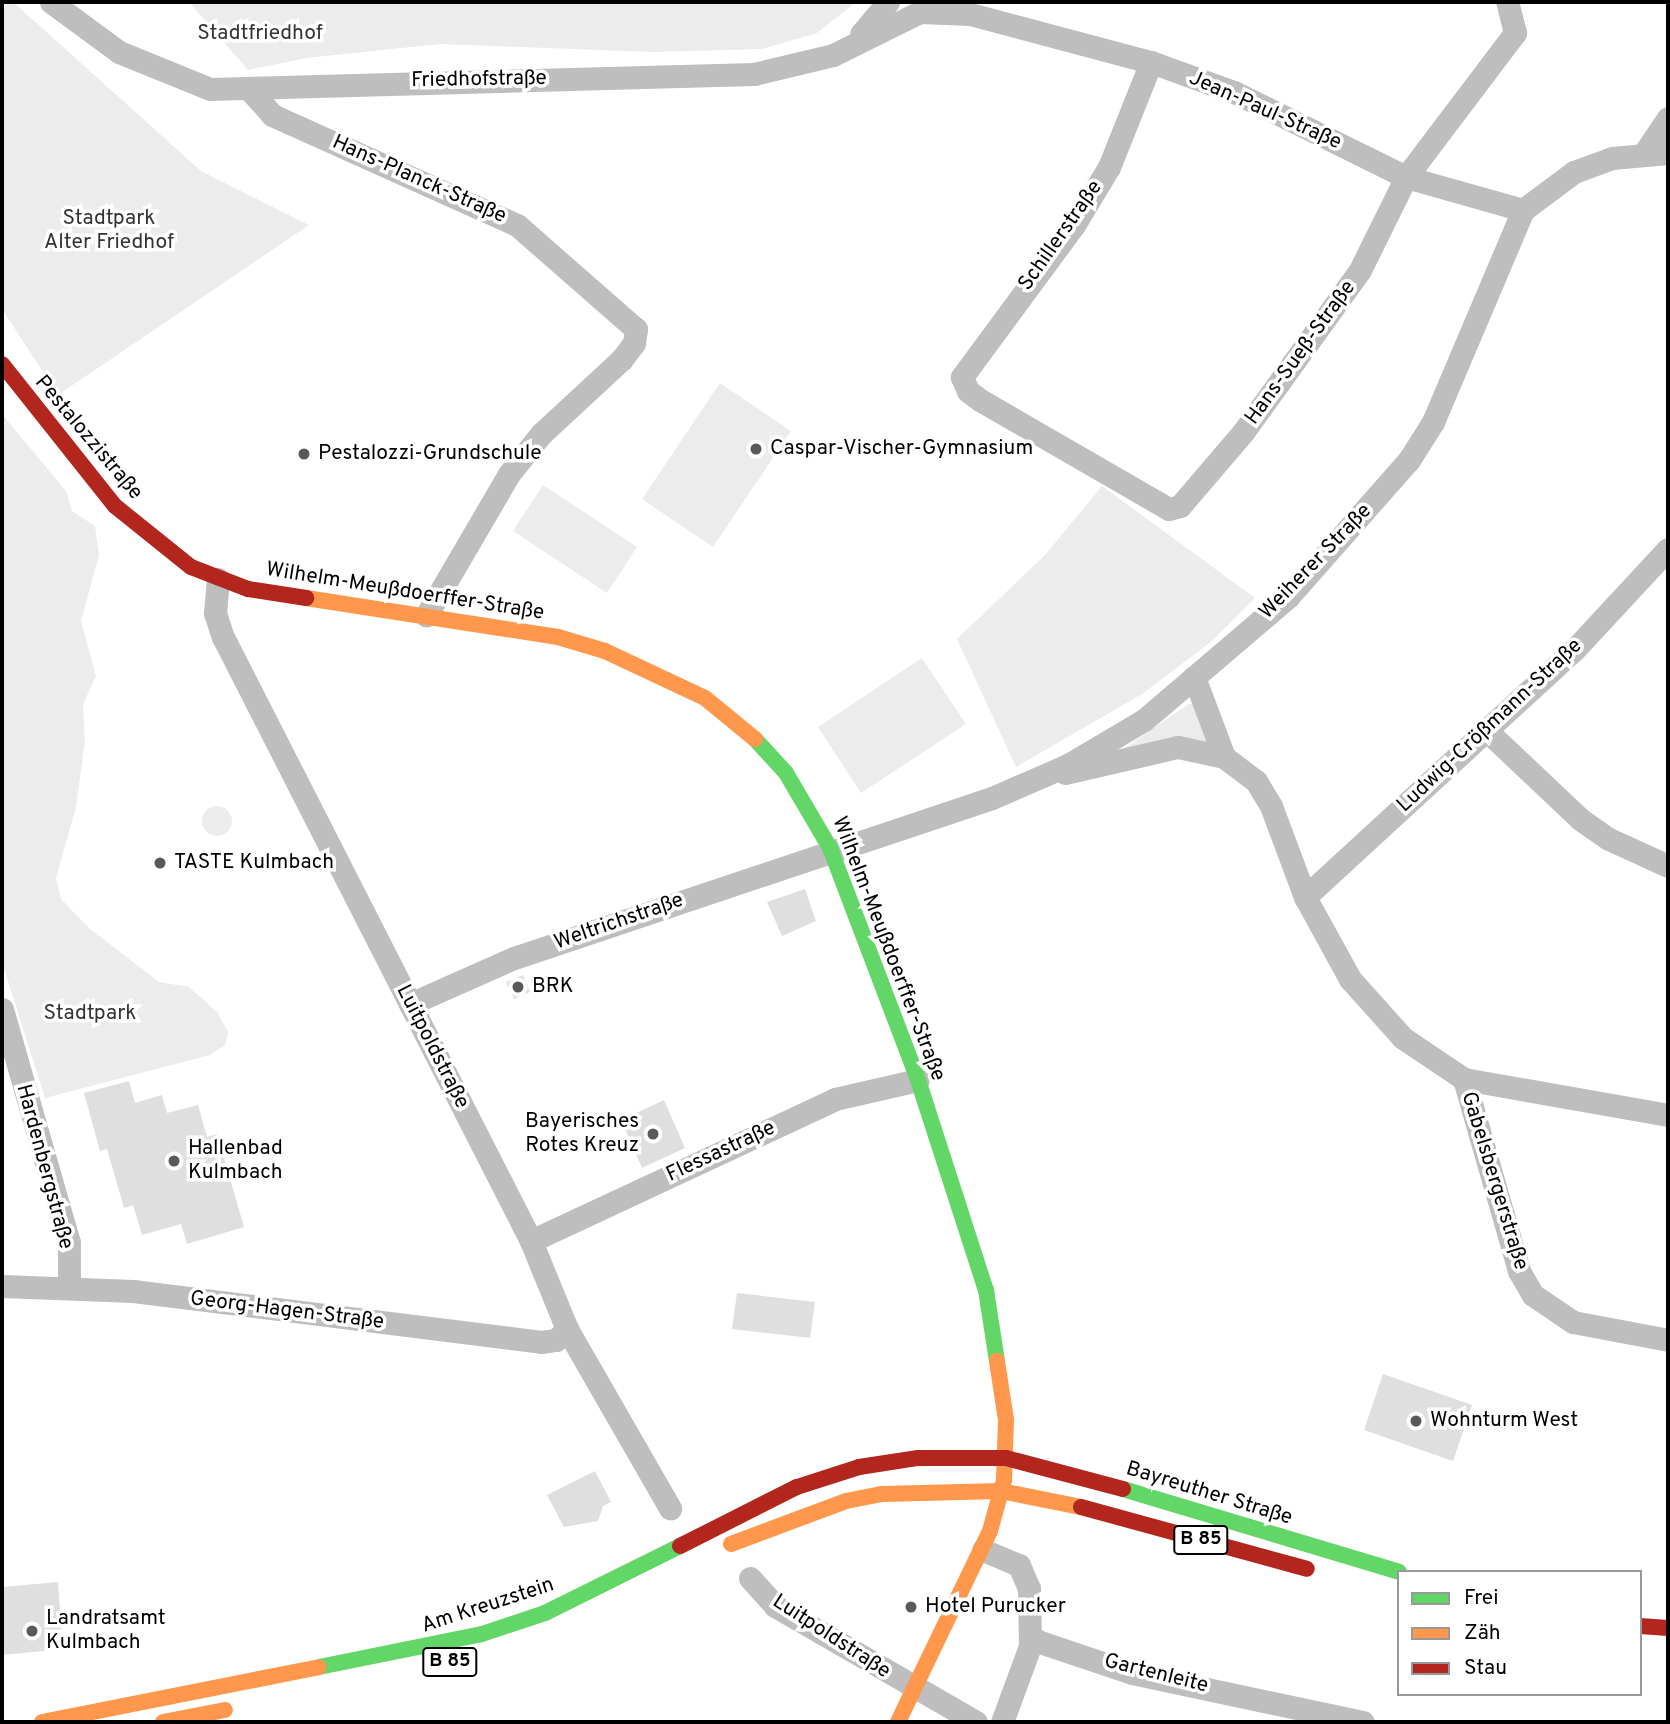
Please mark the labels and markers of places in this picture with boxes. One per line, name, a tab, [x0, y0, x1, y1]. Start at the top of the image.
place label: Caspar-Vischer-Gymnasium	[770, 436, 1033, 462]
place label: Pestalozzi-Grundschule	[318, 441, 542, 467]
marker: Caspar-Vischer-Gymnasium	[748, 441, 764, 457]
marker: Pestalozzi-Grundschule	[296, 446, 312, 462]
place label: TASTE Kulmbach	[174, 850, 334, 876]
marker: TASTE Kulmbach	[152, 855, 168, 871]
place label: BRK	[532, 974, 574, 1000]
marker: BRK	[510, 979, 526, 995]
place label: Bayerisches Rotes Kreuz	[525, 1109, 639, 1159]
marker: Bayerisches Rotes Kreuz	[645, 1126, 661, 1142]
place label: Hallenbad Kulmbach	[188, 1136, 283, 1186]
marker: Hallenbad Kulmbach	[166, 1153, 182, 1169]
place label: Wohnturm West	[1430, 1408, 1579, 1434]
marker: Wohnturm West	[1408, 1413, 1424, 1429]
place label: Hotel Purucker	[925, 1594, 1066, 1620]
marker: Hotel Purucker	[903, 1599, 919, 1615]
place label: Landratsamt Kulmbach	[46, 1606, 166, 1656]
marker: Landratsamt Kulmbach	[24, 1623, 40, 1639]

